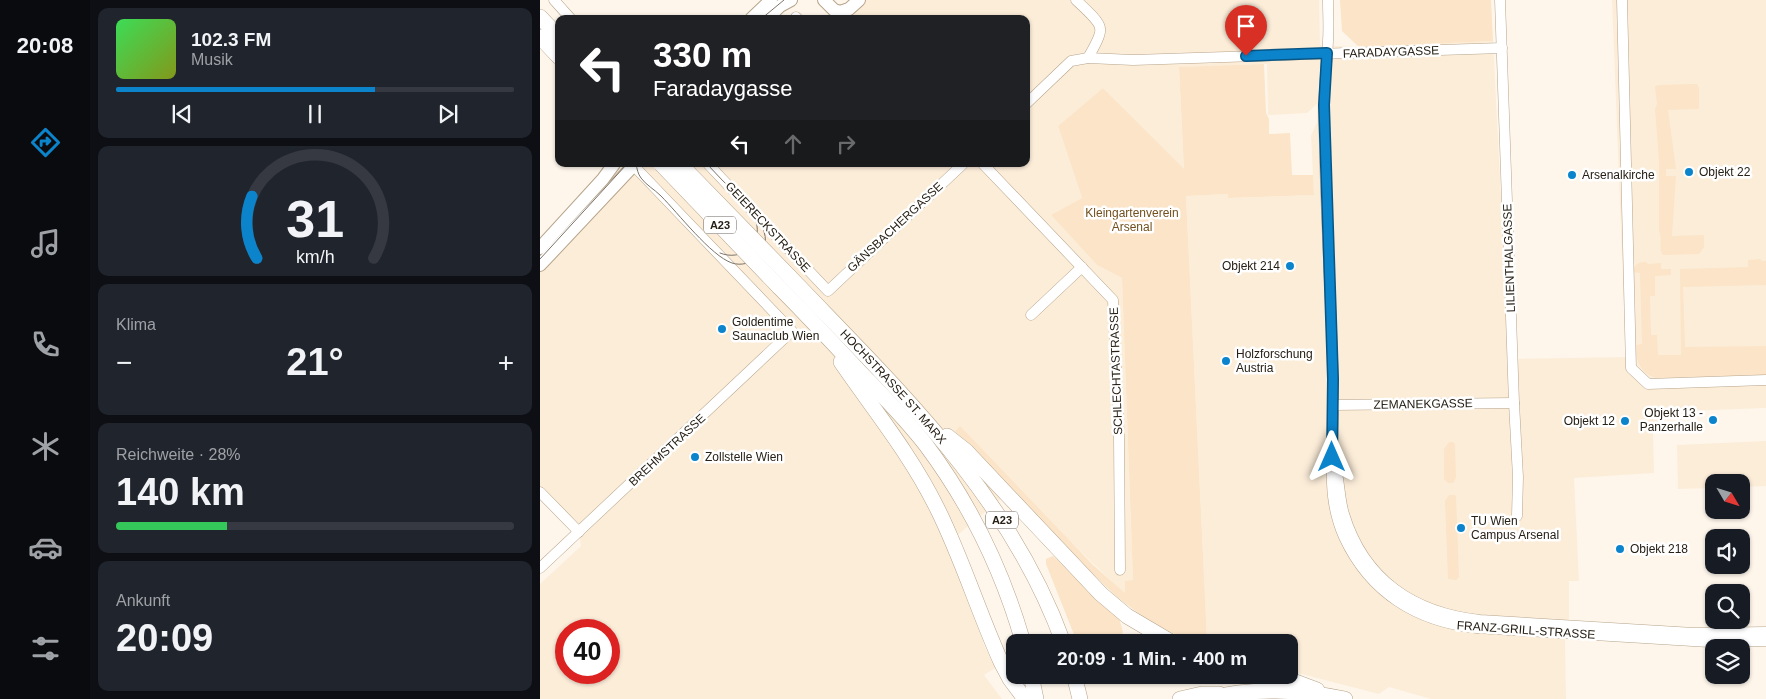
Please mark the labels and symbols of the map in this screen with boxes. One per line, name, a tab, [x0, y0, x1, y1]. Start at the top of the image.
pin	[1225, 5, 1267, 56]
street label: FARADAYGASSE	[1343, 43, 1439, 61]
place label: Objekt 22	[1699, 165, 1751, 179]
marker: Objekt 22	[1683, 166, 1695, 178]
place label: Arsenalkirche	[1582, 168, 1655, 182]
marker: Arsenalkirche	[1566, 169, 1578, 181]
street label: GEIERECKSTRASSE	[723, 179, 813, 275]
street label: GÄNSBACHERGASSE	[844, 179, 946, 275]
street label: LILIENTHALGASSE	[1500, 203, 1518, 313]
park label: Kleingartenverein Arsenal	[1085, 206, 1179, 234]
road number: A23	[704, 216, 736, 234]
place label: Objekt 214	[1222, 259, 1280, 273]
marker: Objekt 214	[1284, 260, 1296, 272]
street label: SCHLECHTASTRASSE	[1107, 307, 1125, 435]
place label: Goldentime Saunaclub Wien	[732, 315, 819, 343]
marker: Goldentime Saunaclub Wien	[716, 323, 728, 335]
street label: HOCHSTRASSE ST. MARX	[837, 327, 949, 447]
place label: Holzforschung Austria	[1236, 347, 1313, 375]
marker: Holzforschung Austria	[1220, 355, 1232, 367]
street label: ZEMANEKGASSE	[1373, 396, 1473, 412]
place label: Objekt 13 - Panzerhalle	[1640, 406, 1703, 434]
street label: BREHMSTRASSE	[626, 411, 708, 489]
place label: Objekt 12	[1564, 414, 1615, 428]
marker: Objekt 13 - Panzerhalle	[1707, 414, 1719, 426]
marker: Objekt 12	[1619, 415, 1631, 427]
position arrow	[1305, 430, 1357, 482]
place label: Zollstelle Wien	[705, 450, 783, 464]
marker: Zollstelle Wien	[689, 451, 701, 463]
north arrow	[1705, 474, 1750, 519]
road number: A23	[986, 512, 1018, 528]
place label: TU Wien Campus Arsenal	[1471, 514, 1559, 542]
marker: TU Wien Campus Arsenal	[1455, 522, 1467, 534]
place label: Objekt 218	[1630, 542, 1688, 556]
marker: Objekt 218	[1614, 543, 1626, 555]
street label: FRANZ-GRILL-STRASSE	[1456, 618, 1596, 642]
speed limit sign: 40	[555, 619, 620, 684]

